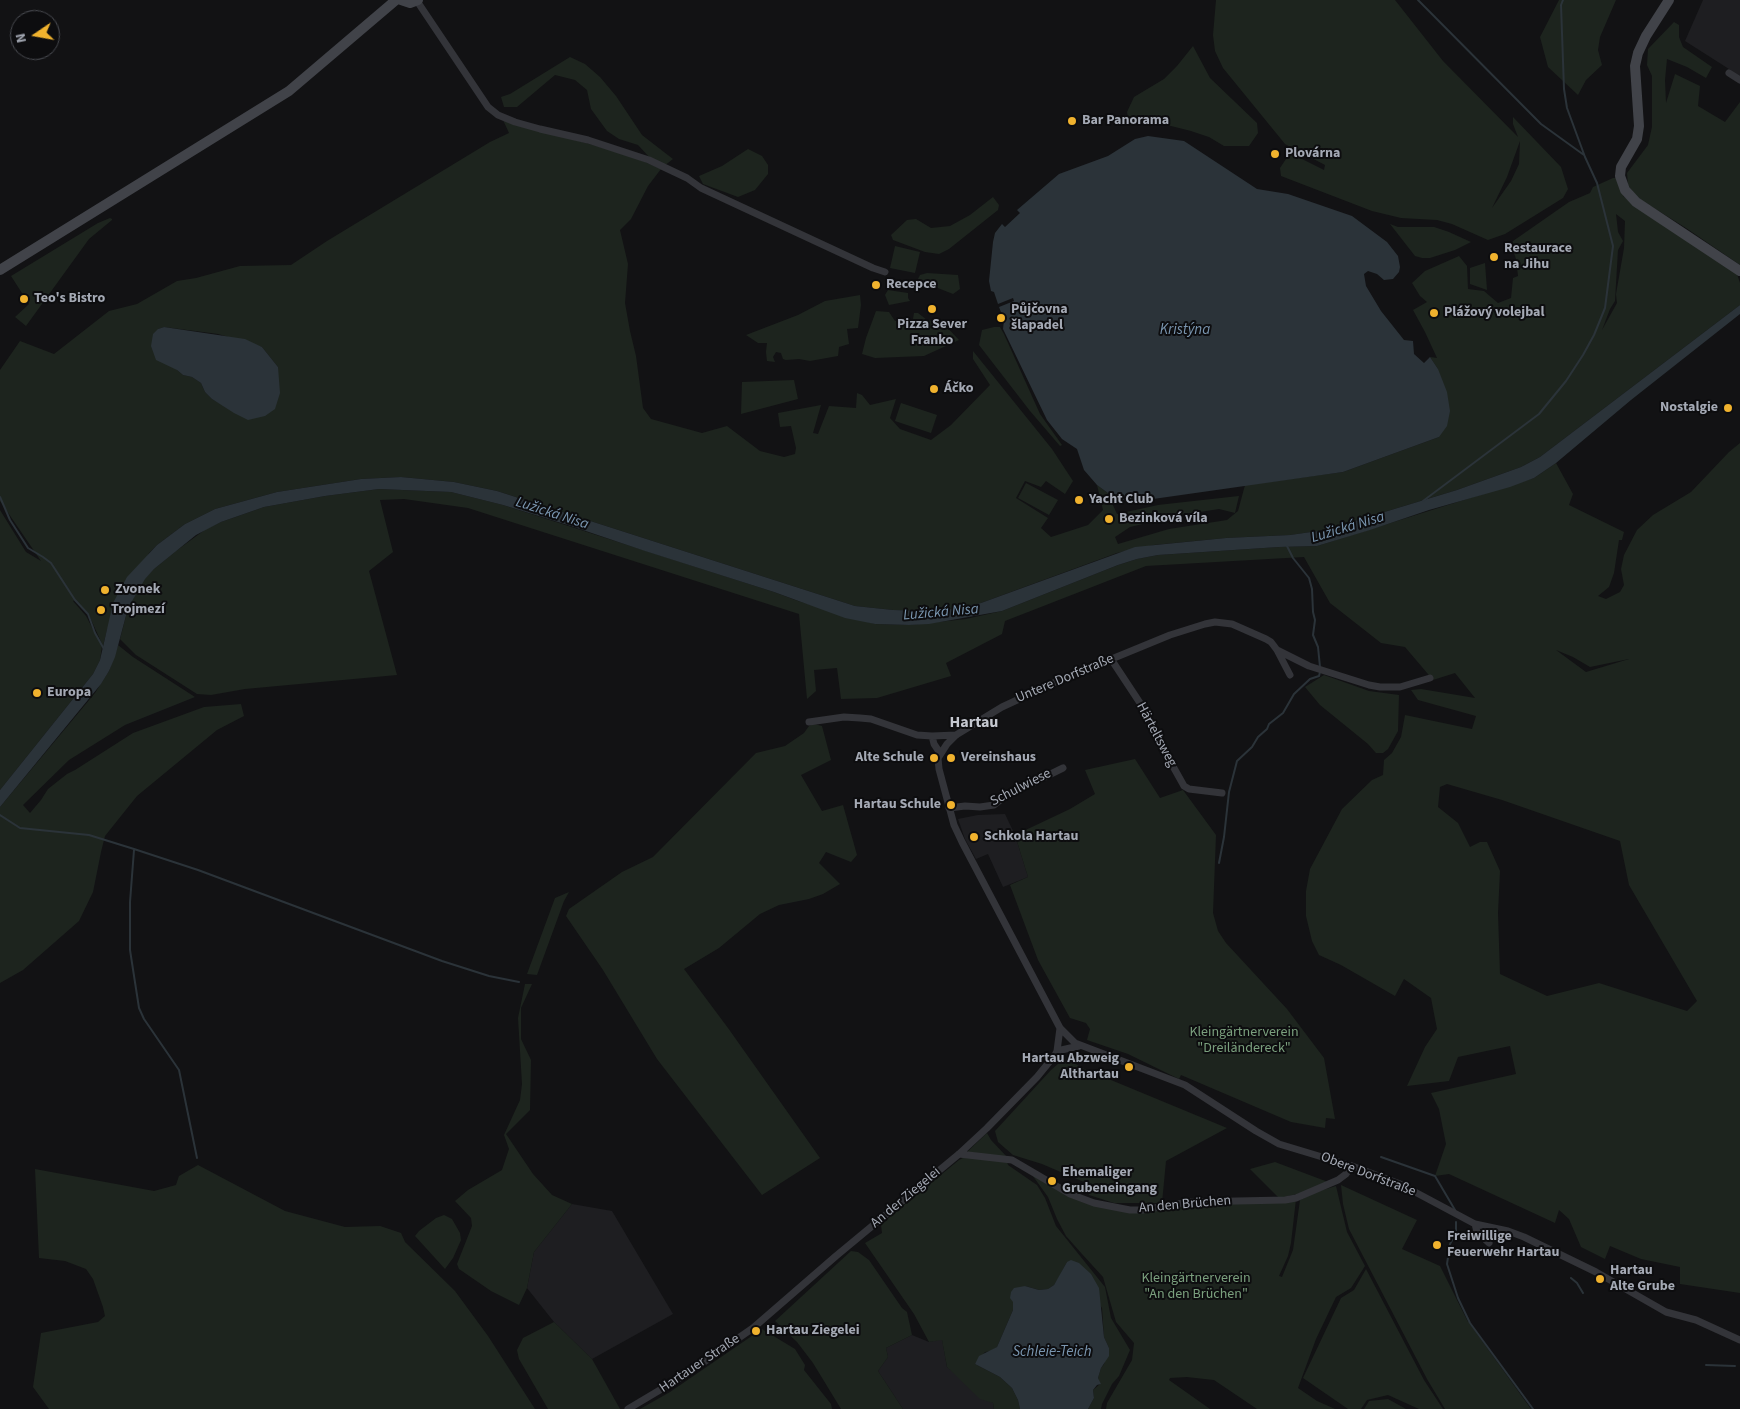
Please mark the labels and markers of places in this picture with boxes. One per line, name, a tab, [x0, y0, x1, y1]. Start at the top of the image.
place label: Bar Panorama	[1082, 113, 1169, 129]
marker: Bar Panorama	[1066, 115, 1078, 127]
place label: Plovárna	[1285, 146, 1340, 162]
marker: Plovárna	[1269, 148, 1281, 160]
place label: Restaurace na Jihu	[1504, 241, 1572, 274]
marker: Restaurace na Jihu	[1488, 251, 1500, 263]
place label: Recepce	[886, 277, 937, 293]
marker: Recepce	[870, 279, 882, 291]
place label: Teo's Bistro	[34, 291, 105, 307]
marker: Teo's Bistro	[18, 293, 30, 305]
place label: Půjčovna šlapadel	[1011, 302, 1068, 334]
marker: Pizza Sever Franko	[926, 303, 938, 315]
place label: Plážový volejbal	[1444, 305, 1544, 321]
marker: Plážový volejbal	[1428, 307, 1440, 319]
marker: Půjčovna šlapadel	[995, 312, 1007, 324]
place label: Pizza Sever Franko	[897, 317, 967, 350]
place label: Áčko	[944, 381, 974, 397]
marker: Áčko	[928, 383, 940, 395]
place label: Nostalgie	[1660, 400, 1718, 416]
marker: Nostalgie	[1722, 402, 1734, 414]
place label: Yacht Club	[1089, 492, 1153, 508]
marker: Yacht Club	[1073, 494, 1085, 506]
place label: Bezinková víla	[1119, 511, 1208, 527]
marker: Bezinková víla	[1103, 513, 1115, 525]
place label: Zvonek	[115, 582, 160, 598]
marker: Zvonek	[99, 584, 111, 596]
place label: Trojmezí	[111, 602, 165, 618]
marker: Trojmezí	[95, 604, 107, 616]
place label: Europa	[47, 685, 91, 701]
marker: Europa	[31, 687, 43, 699]
place label: Alte Schule	[855, 750, 924, 766]
place label: Vereinshaus	[961, 750, 1036, 766]
marker: Alte Schule	[928, 752, 940, 764]
marker: Vereinshaus	[945, 752, 957, 764]
place label: Hartau Schule	[854, 797, 941, 813]
marker: Hartau Schule	[945, 799, 957, 811]
place label: Schkola Hartau	[984, 829, 1078, 845]
marker: Schkola Hartau	[968, 831, 980, 843]
place label: Hartau Abzweig Althartau	[1022, 1051, 1119, 1084]
marker: Hartau Abzweig Althartau	[1123, 1061, 1135, 1073]
place label: Ehemaliger Grubeneingang	[1062, 1165, 1157, 1198]
marker: Ehemaliger Grubeneingang	[1046, 1175, 1058, 1187]
place label: Freiwillige Feuerwehr Hartau	[1447, 1229, 1559, 1262]
marker: Freiwillige Feuerwehr Hartau	[1431, 1239, 1443, 1251]
place label: Hartau Alte Grube	[1610, 1263, 1675, 1295]
marker: Hartau Alte Grube	[1594, 1273, 1606, 1285]
place label: Hartau Ziegelei	[766, 1323, 860, 1339]
marker: Hartau Ziegelei	[750, 1325, 762, 1337]

